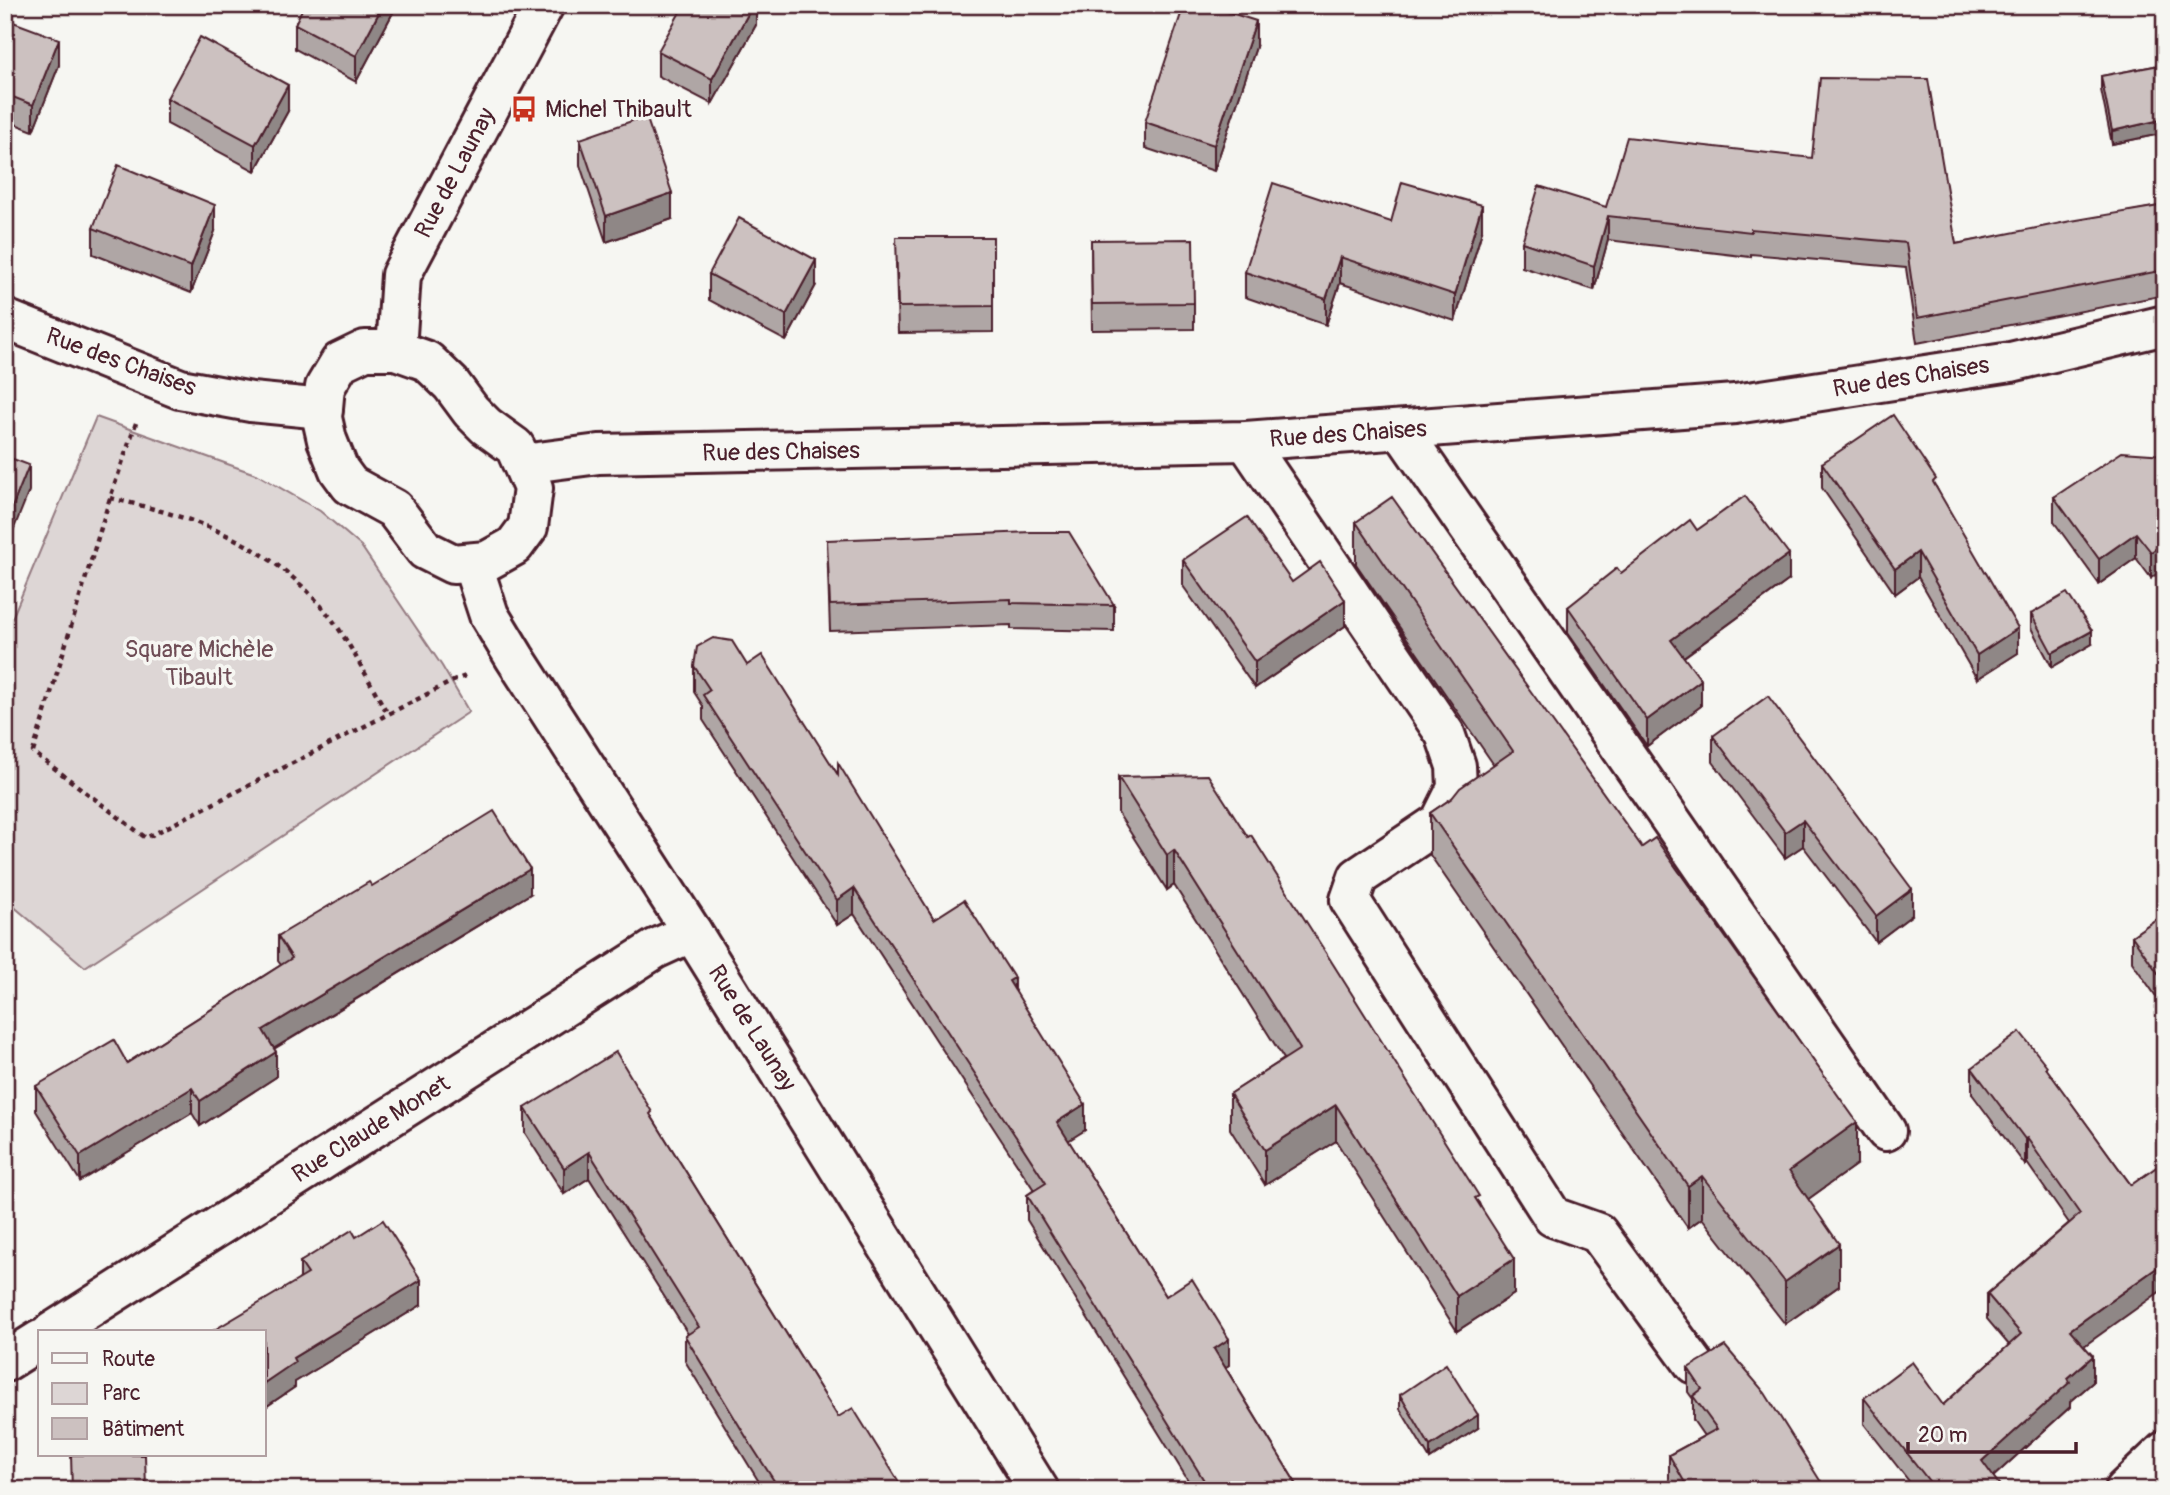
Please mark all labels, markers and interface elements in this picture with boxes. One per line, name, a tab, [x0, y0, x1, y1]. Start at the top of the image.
bus stop icon: Michel Thibault	[509, 94, 539, 124]
place label: Michel Thibault	[545, 95, 692, 124]
street label: Rue de Launay	[409, 103, 501, 243]
street label: Rue des Chaises	[42, 321, 200, 403]
street label: Rue des Chaises	[1831, 350, 1991, 404]
street label: Rue des Chaises	[1268, 414, 1428, 454]
street label: Rue des Chaises	[702, 436, 860, 468]
park label: Square Michèle Tibault	[125, 635, 274, 692]
street label: Rue de Launay	[702, 960, 802, 1096]
street label: Rue Claude Monet	[287, 1069, 455, 1189]
legend	[38, 1330, 266, 1456]
text: Route	[102, 1346, 155, 1373]
text: Parc	[102, 1380, 141, 1407]
scale bar	[1908, 1411, 2076, 1455]
text: Bâtiment	[102, 1416, 185, 1443]
text: 20 m	[1918, 1422, 1967, 1449]

